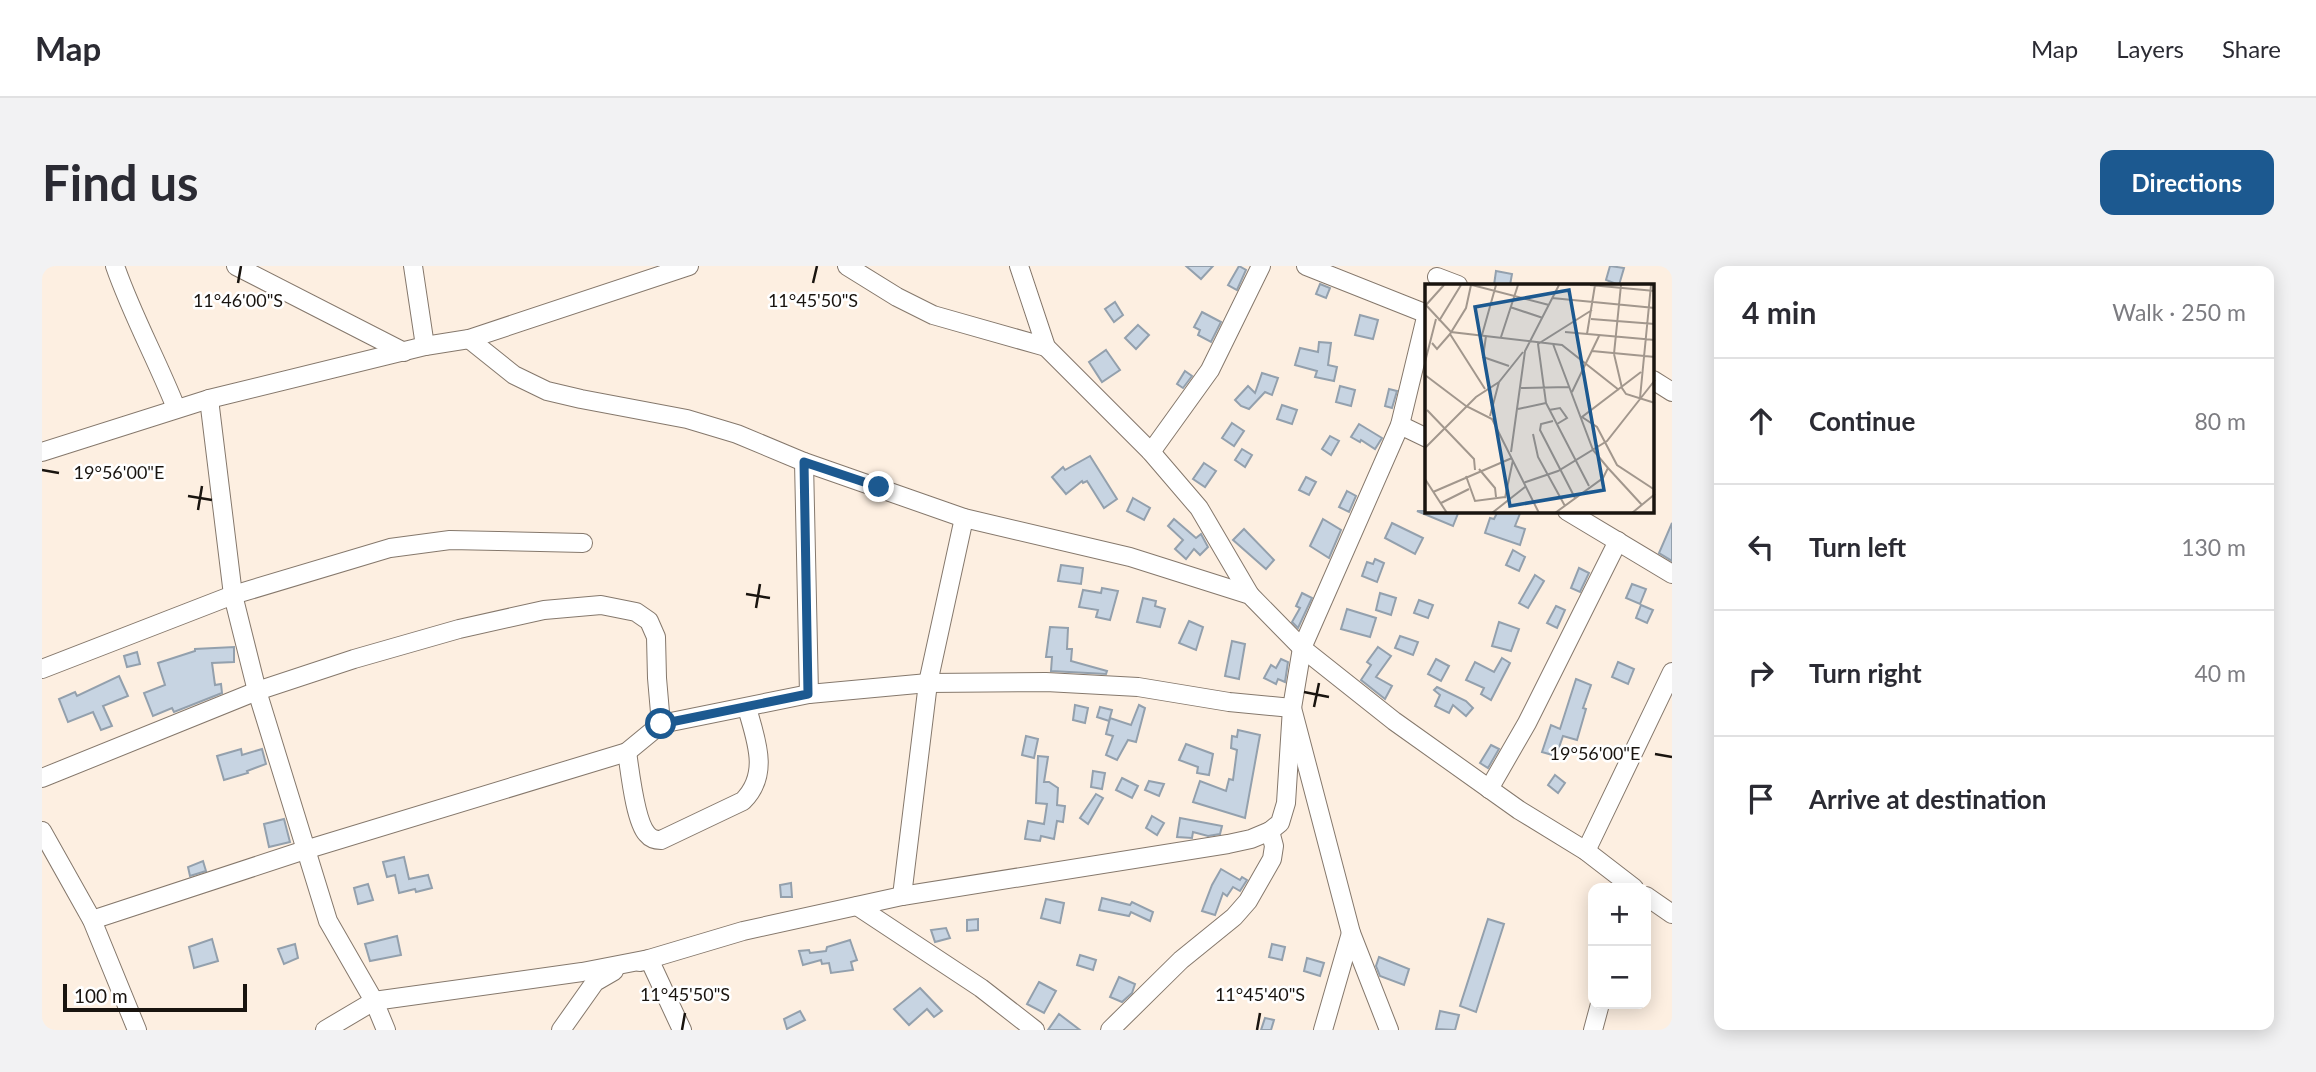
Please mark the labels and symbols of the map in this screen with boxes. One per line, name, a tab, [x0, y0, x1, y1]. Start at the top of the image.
inset map	[1425, 284, 1654, 513]
text: 11°46'00"S	[193, 289, 283, 311]
text: 11°45'50"S	[768, 289, 858, 311]
text: 19°56'00"E	[74, 461, 164, 483]
route end	[863, 471, 894, 502]
route start	[645, 708, 676, 739]
text: 19°56'00"E	[1550, 742, 1640, 764]
scale bar	[63, 981, 247, 1013]
text: 11°45'50"S	[640, 983, 730, 1005]
text: 11°45'40"S	[1215, 983, 1305, 1005]

